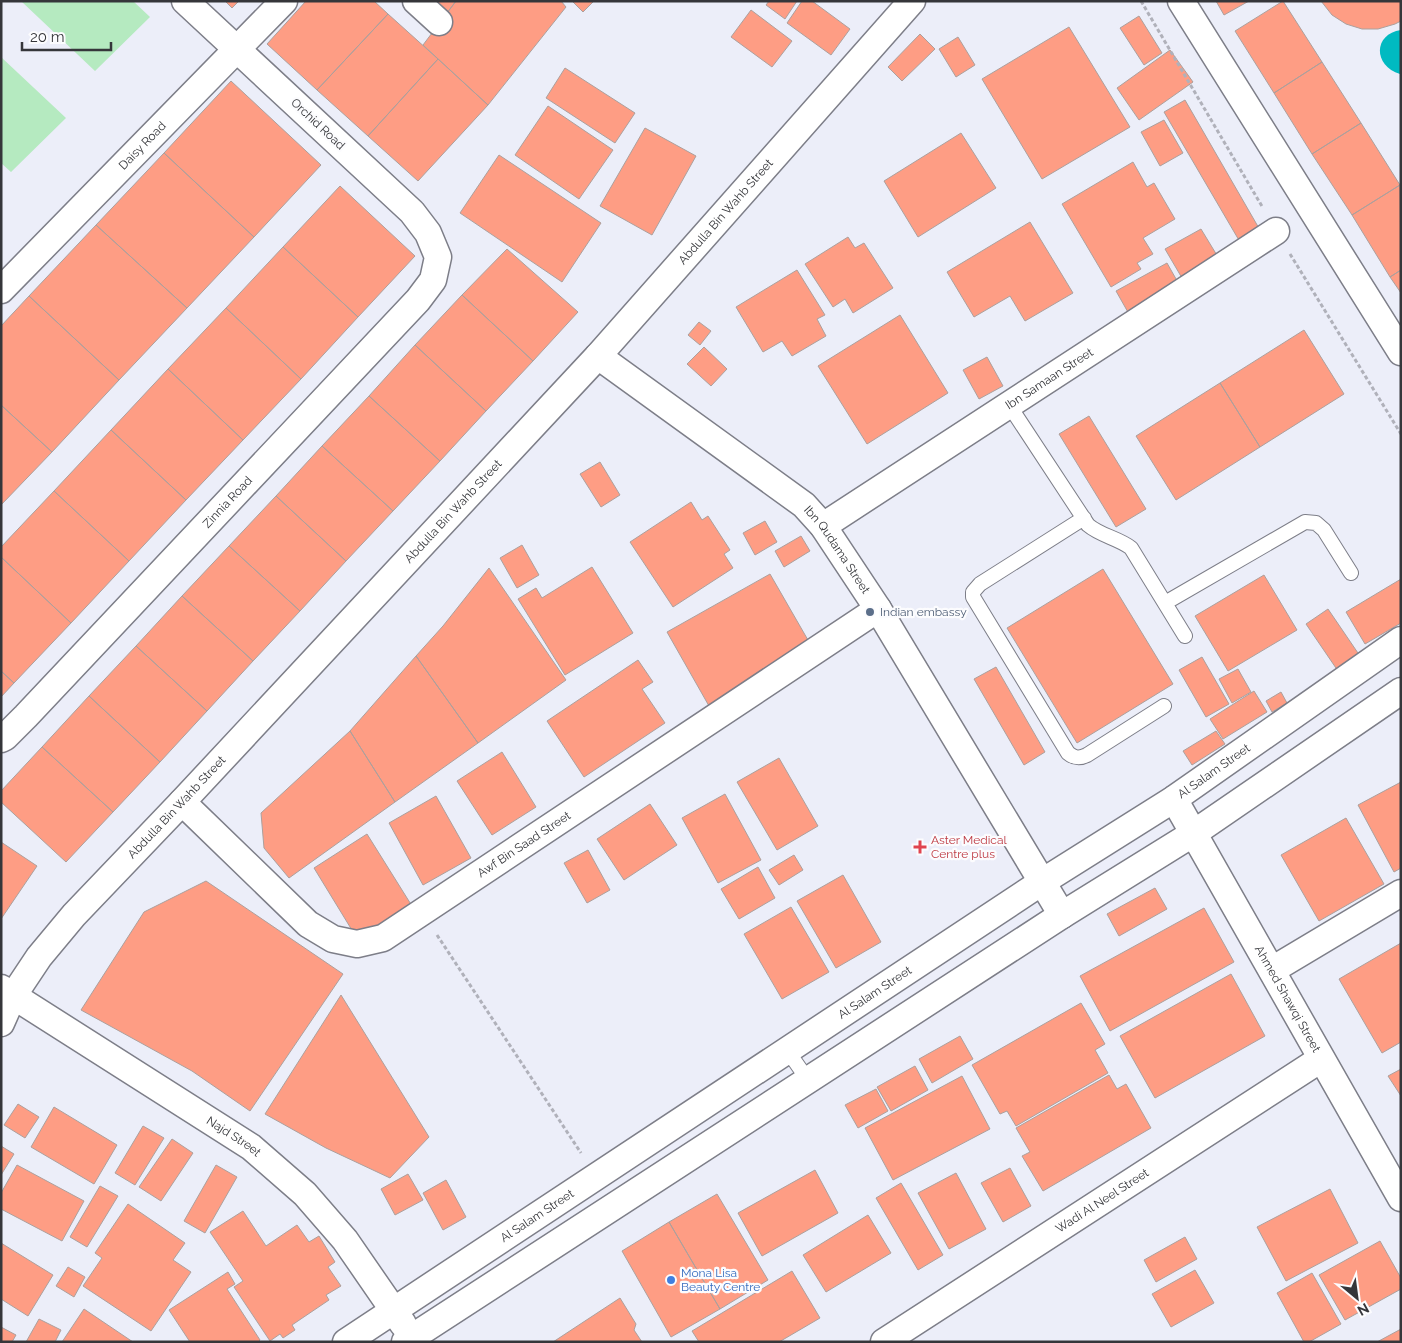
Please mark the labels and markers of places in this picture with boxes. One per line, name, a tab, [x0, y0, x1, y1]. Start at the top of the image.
place label: Indian embassy	[880, 605, 967, 619]
marker: Indian embassy	[864, 606, 876, 618]
place label: Aster Medical Centre plus	[931, 833, 1007, 861]
marker: Aster Medical Centre plus	[913, 840, 927, 854]
place label: Mona Lisa Beauty Centre	[681, 1266, 760, 1294]
marker: Mona Lisa Beauty Centre	[665, 1274, 677, 1286]

